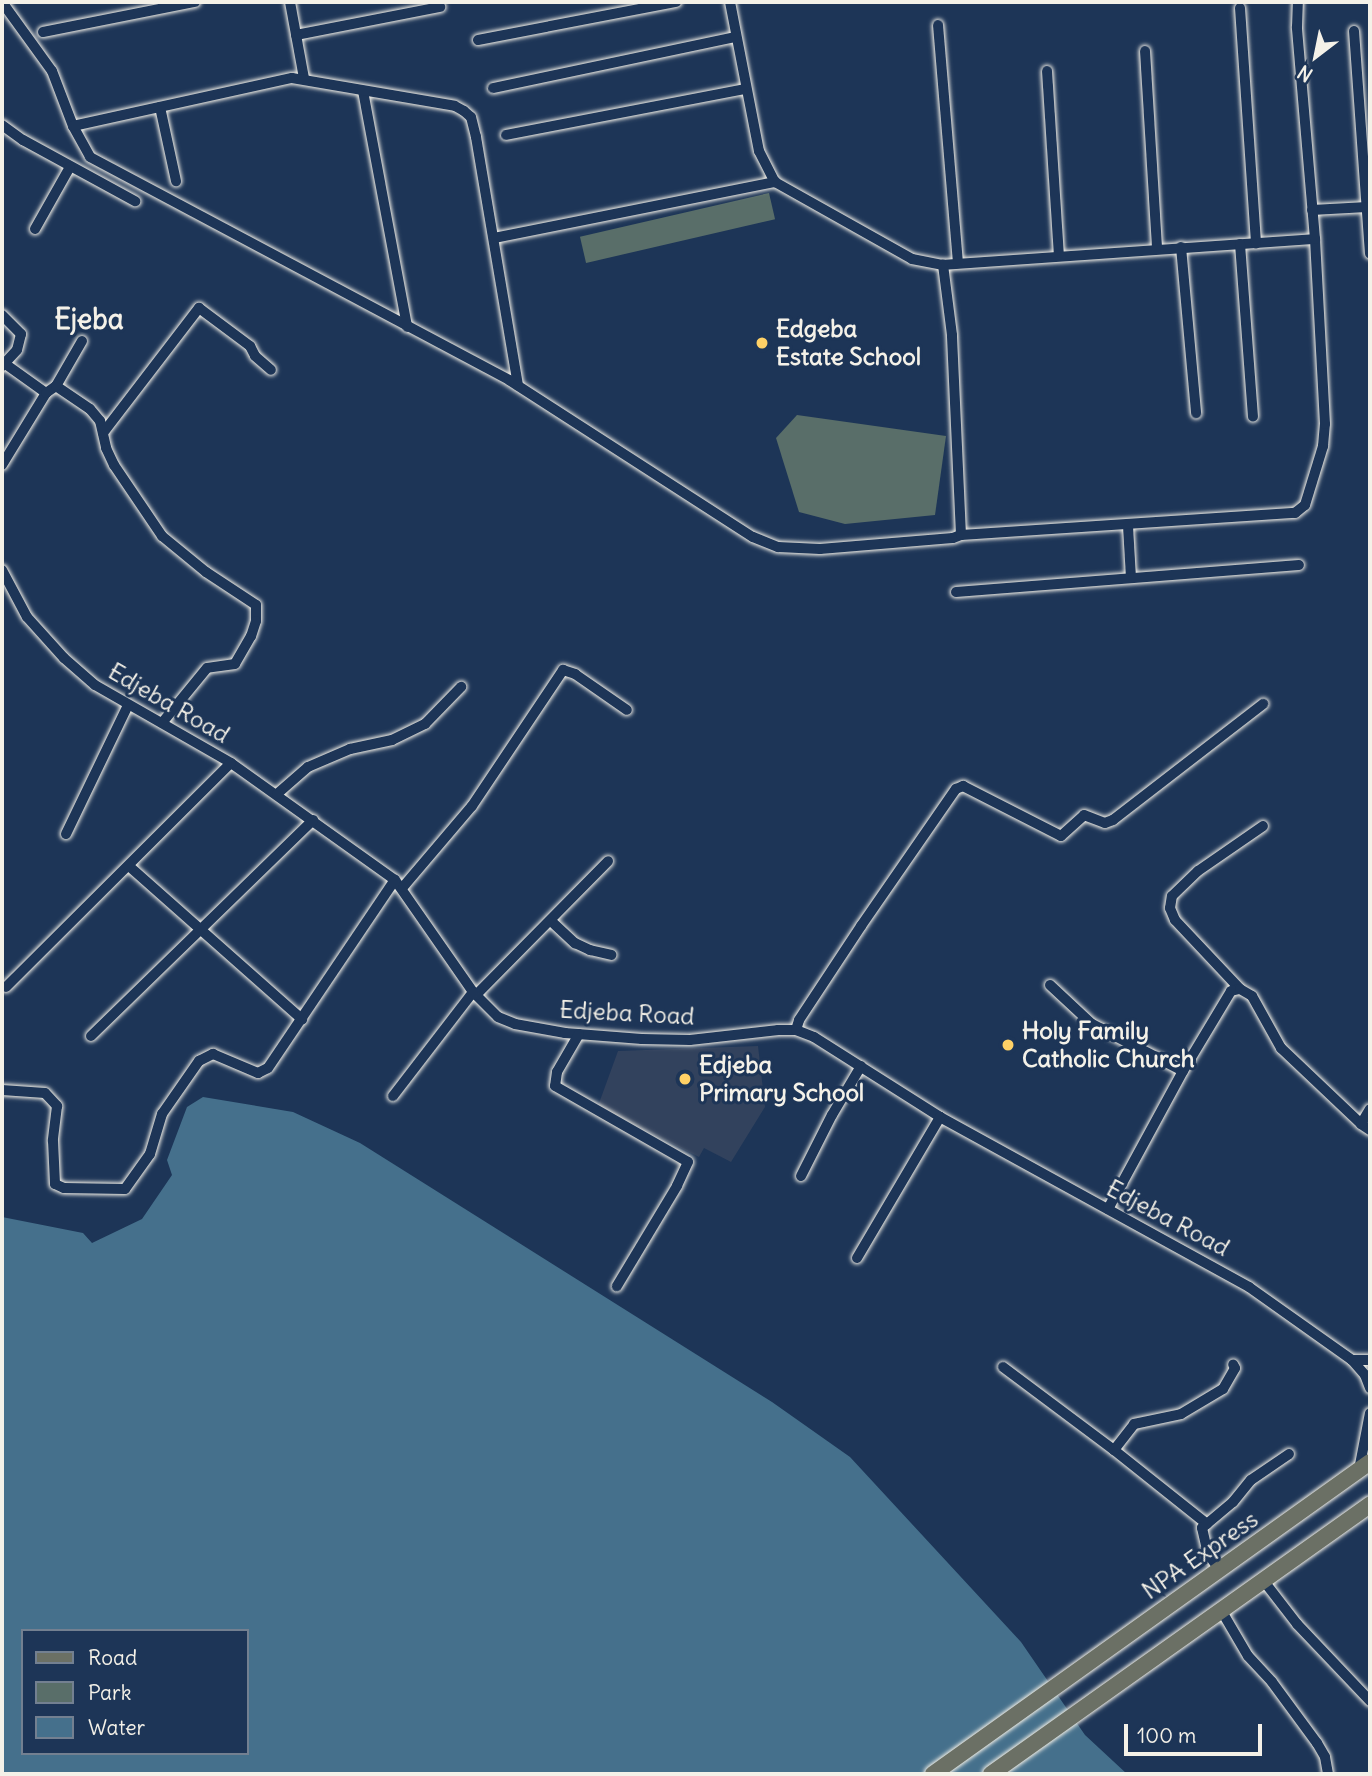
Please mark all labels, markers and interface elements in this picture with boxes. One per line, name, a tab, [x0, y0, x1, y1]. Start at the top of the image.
north arrow	[1281, 21, 1351, 91]
text: N	[1293, 60, 1317, 87]
district label: Ejeba	[54, 302, 124, 336]
place label: Edgeba Estate School	[776, 315, 921, 371]
marker: Edgeba Estate School	[754, 335, 770, 351]
street label: Edjeba Road	[103, 657, 235, 749]
street label: Edjeba Road	[559, 995, 695, 1031]
place label: Holy Family Catholic Church	[1022, 1017, 1195, 1073]
marker: Holy Family Catholic Church	[1000, 1037, 1016, 1053]
place label: Edjeba Primary School	[699, 1051, 864, 1107]
marker: Edjeba Primary School	[677, 1071, 693, 1087]
street label: Edjeba Road	[1102, 1174, 1234, 1262]
street label: NPA Express	[1137, 1505, 1263, 1605]
legend	[21, 1629, 248, 1755]
text: Road	[88, 1644, 137, 1671]
text: Park	[88, 1679, 131, 1706]
scale bar	[1127, 1710, 1265, 1754]
text: Water	[88, 1714, 145, 1741]
text: 100 m	[1137, 1722, 1196, 1749]

